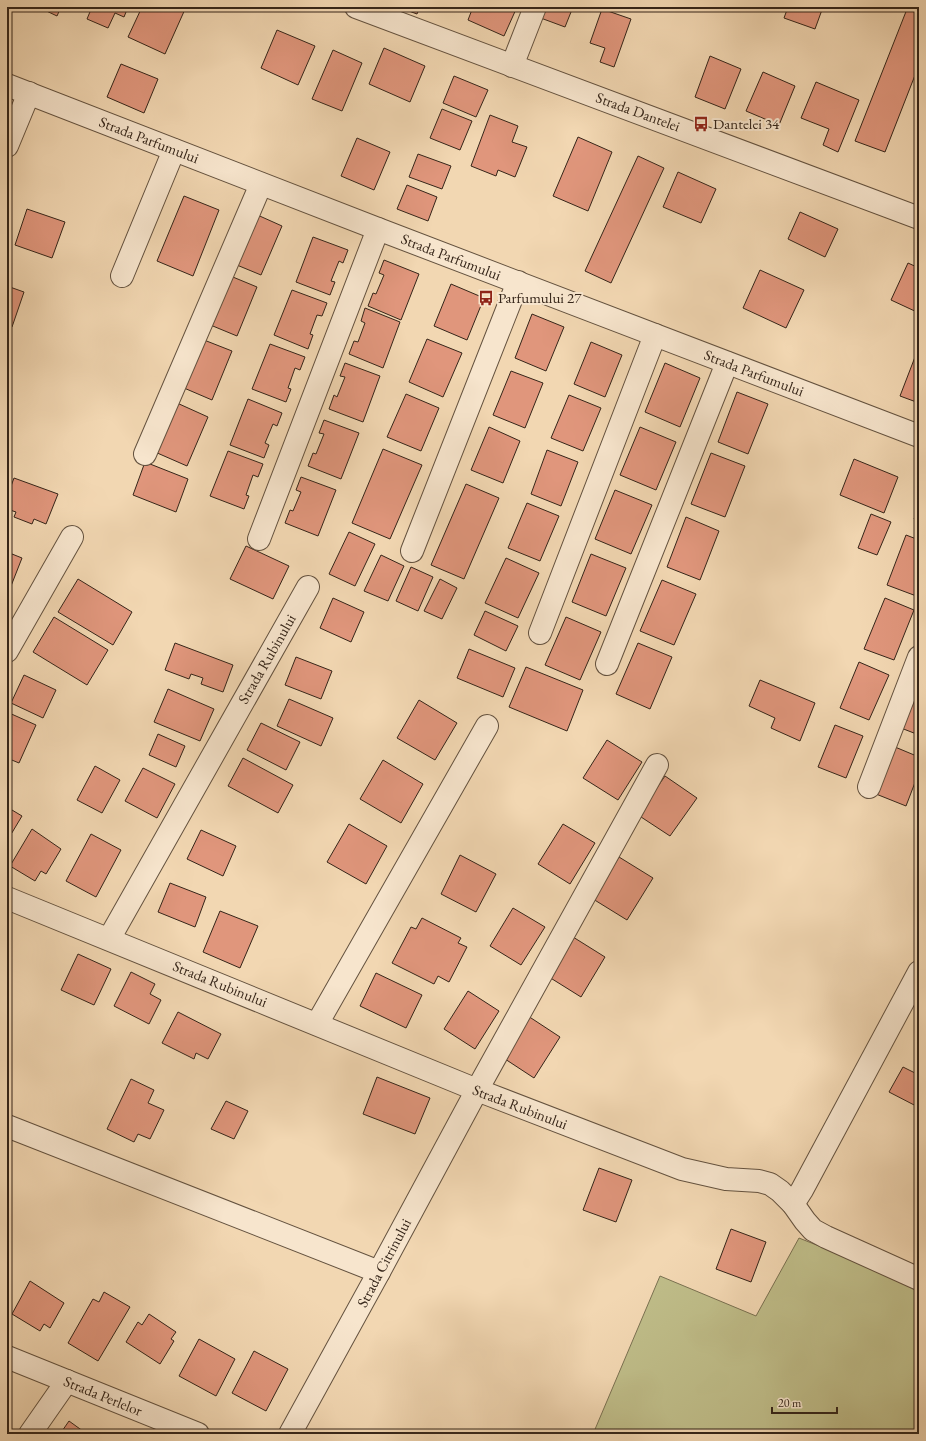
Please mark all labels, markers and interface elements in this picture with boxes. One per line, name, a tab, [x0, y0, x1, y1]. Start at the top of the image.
street label: Strada Dantelei	[594, 88, 683, 136]
street label: Strada Parfumului	[97, 112, 202, 167]
place label: Dantelei 34	[713, 114, 780, 133]
bus stop icon: Dantelei 34	[692, 115, 710, 133]
street label: Strada Parfumului	[399, 229, 504, 284]
place label: Parfumului 27	[498, 288, 582, 307]
bus stop icon: Parfumului 27	[477, 289, 495, 307]
street label: Strada Parfumului	[702, 345, 807, 400]
street label: Strada Rubinului	[233, 610, 300, 707]
street label: Strada Rubinului	[170, 956, 271, 1011]
street label: Strada Rubinului	[470, 1080, 571, 1133]
street label: Strada Citrinului	[352, 1215, 415, 1310]
street label: Strada Perlelor	[61, 1371, 145, 1420]
scale bar	[772, 1389, 837, 1415]
text: 20 m	[778, 1395, 802, 1411]

